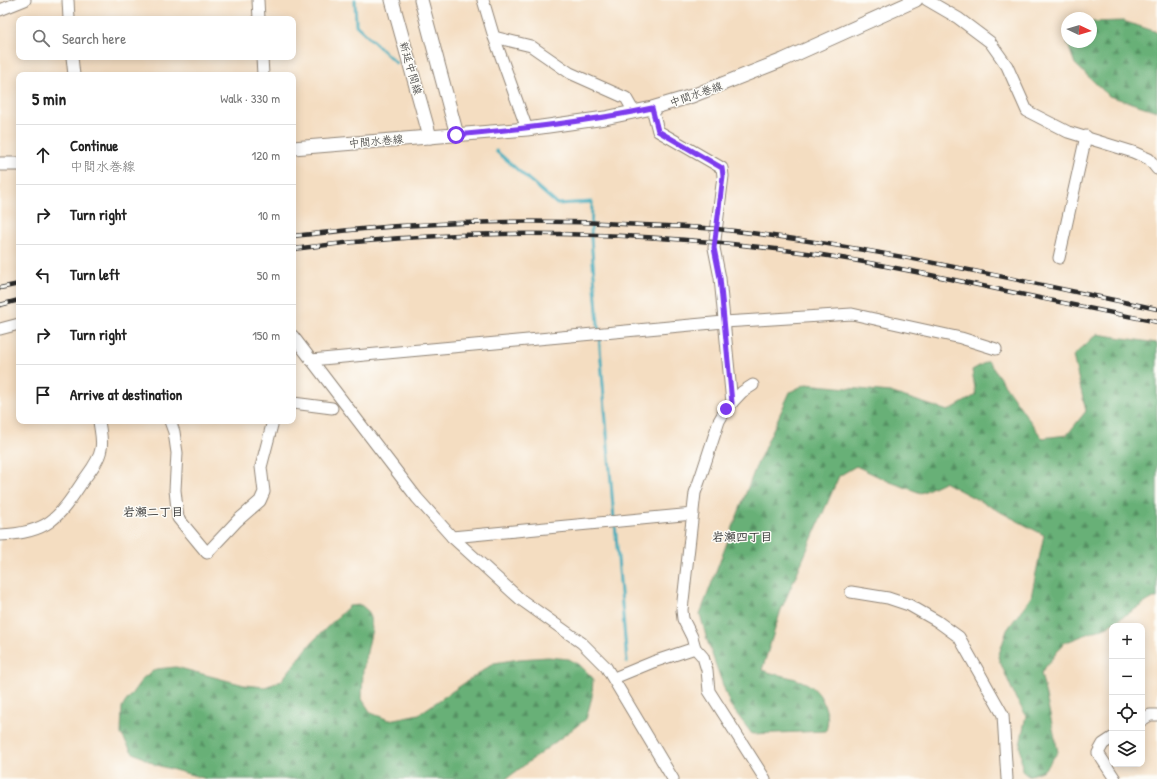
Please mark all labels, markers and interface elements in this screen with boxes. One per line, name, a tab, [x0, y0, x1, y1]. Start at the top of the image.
north arrow	[1061, 12, 1097, 48]
search box	[16, 16, 296, 60]
icon: search	[30, 27, 52, 49]
text: Search here	[62, 28, 126, 49]
street label: 新延中間線	[397, 40, 425, 96]
street label: 中間水巻線	[668, 78, 724, 110]
text: 5 min	[32, 87, 66, 110]
text: Walk · 330 m	[220, 89, 280, 107]
route start	[447, 126, 465, 144]
street label: 中間水巻線	[348, 132, 404, 150]
text: Continue	[70, 135, 118, 156]
icon: ahead	[32, 144, 54, 166]
text: 120 m	[252, 146, 280, 164]
text: 中間水巻線	[70, 157, 135, 175]
icon: right	[32, 204, 54, 226]
text: Turn right	[70, 204, 126, 225]
text: 10 m	[258, 206, 280, 224]
icon: left	[32, 264, 54, 286]
text: Turn left	[70, 264, 120, 285]
text: 50 m	[257, 266, 280, 284]
icon: right	[32, 324, 54, 346]
text: Turn right	[70, 324, 126, 345]
text: 150 m	[252, 326, 280, 344]
icon: arrive	[32, 384, 54, 406]
text: Arrive at destination	[70, 384, 182, 405]
route end	[717, 400, 735, 418]
district label: 岩瀬二丁目	[123, 503, 183, 520]
district label: 岩瀬四丁目	[712, 528, 772, 545]
map controls	[1109, 623, 1145, 767]
button: +	[1109, 623, 1145, 659]
button: −	[1109, 659, 1145, 695]
button: locate	[1109, 695, 1145, 731]
button: layers	[1109, 731, 1145, 767]

